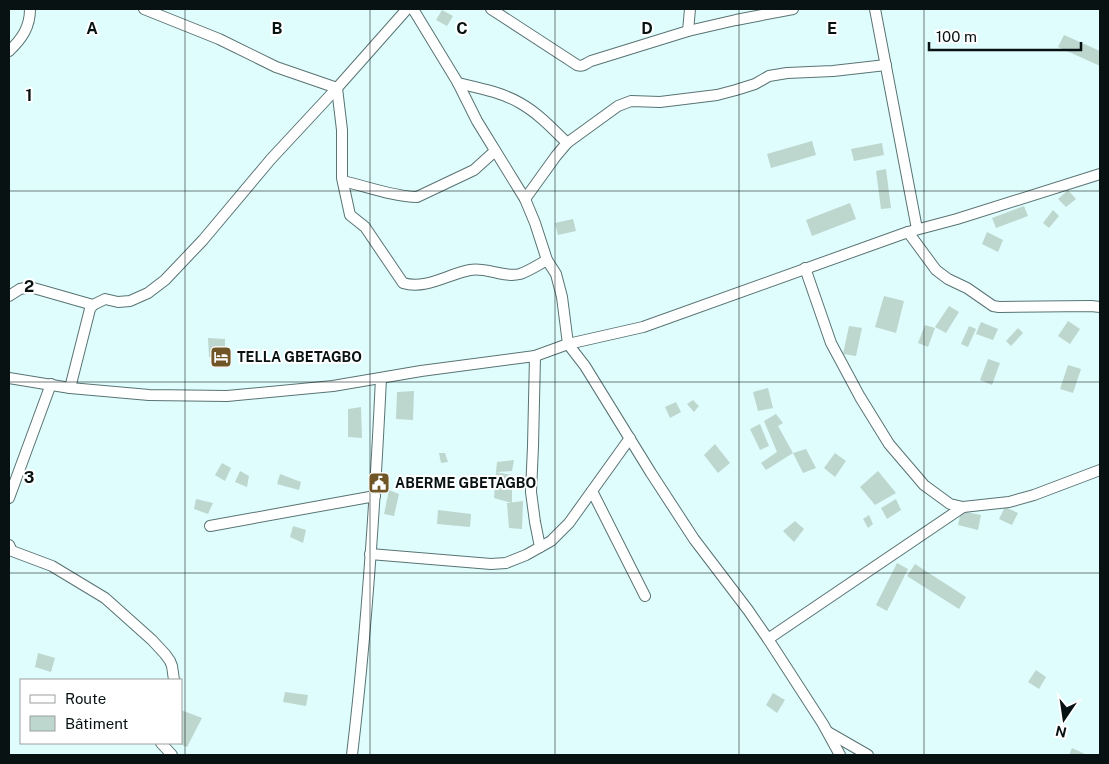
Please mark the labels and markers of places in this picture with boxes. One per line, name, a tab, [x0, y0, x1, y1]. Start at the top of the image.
hotel icon: TELLA GBETAGBO	[209, 345, 233, 369]
place label: TELLA GBETAGBO	[237, 349, 362, 365]
public building icon: ABERME GBETAGBO	[367, 471, 391, 495]
place label: ABERME GBETAGBO	[395, 475, 536, 491]

